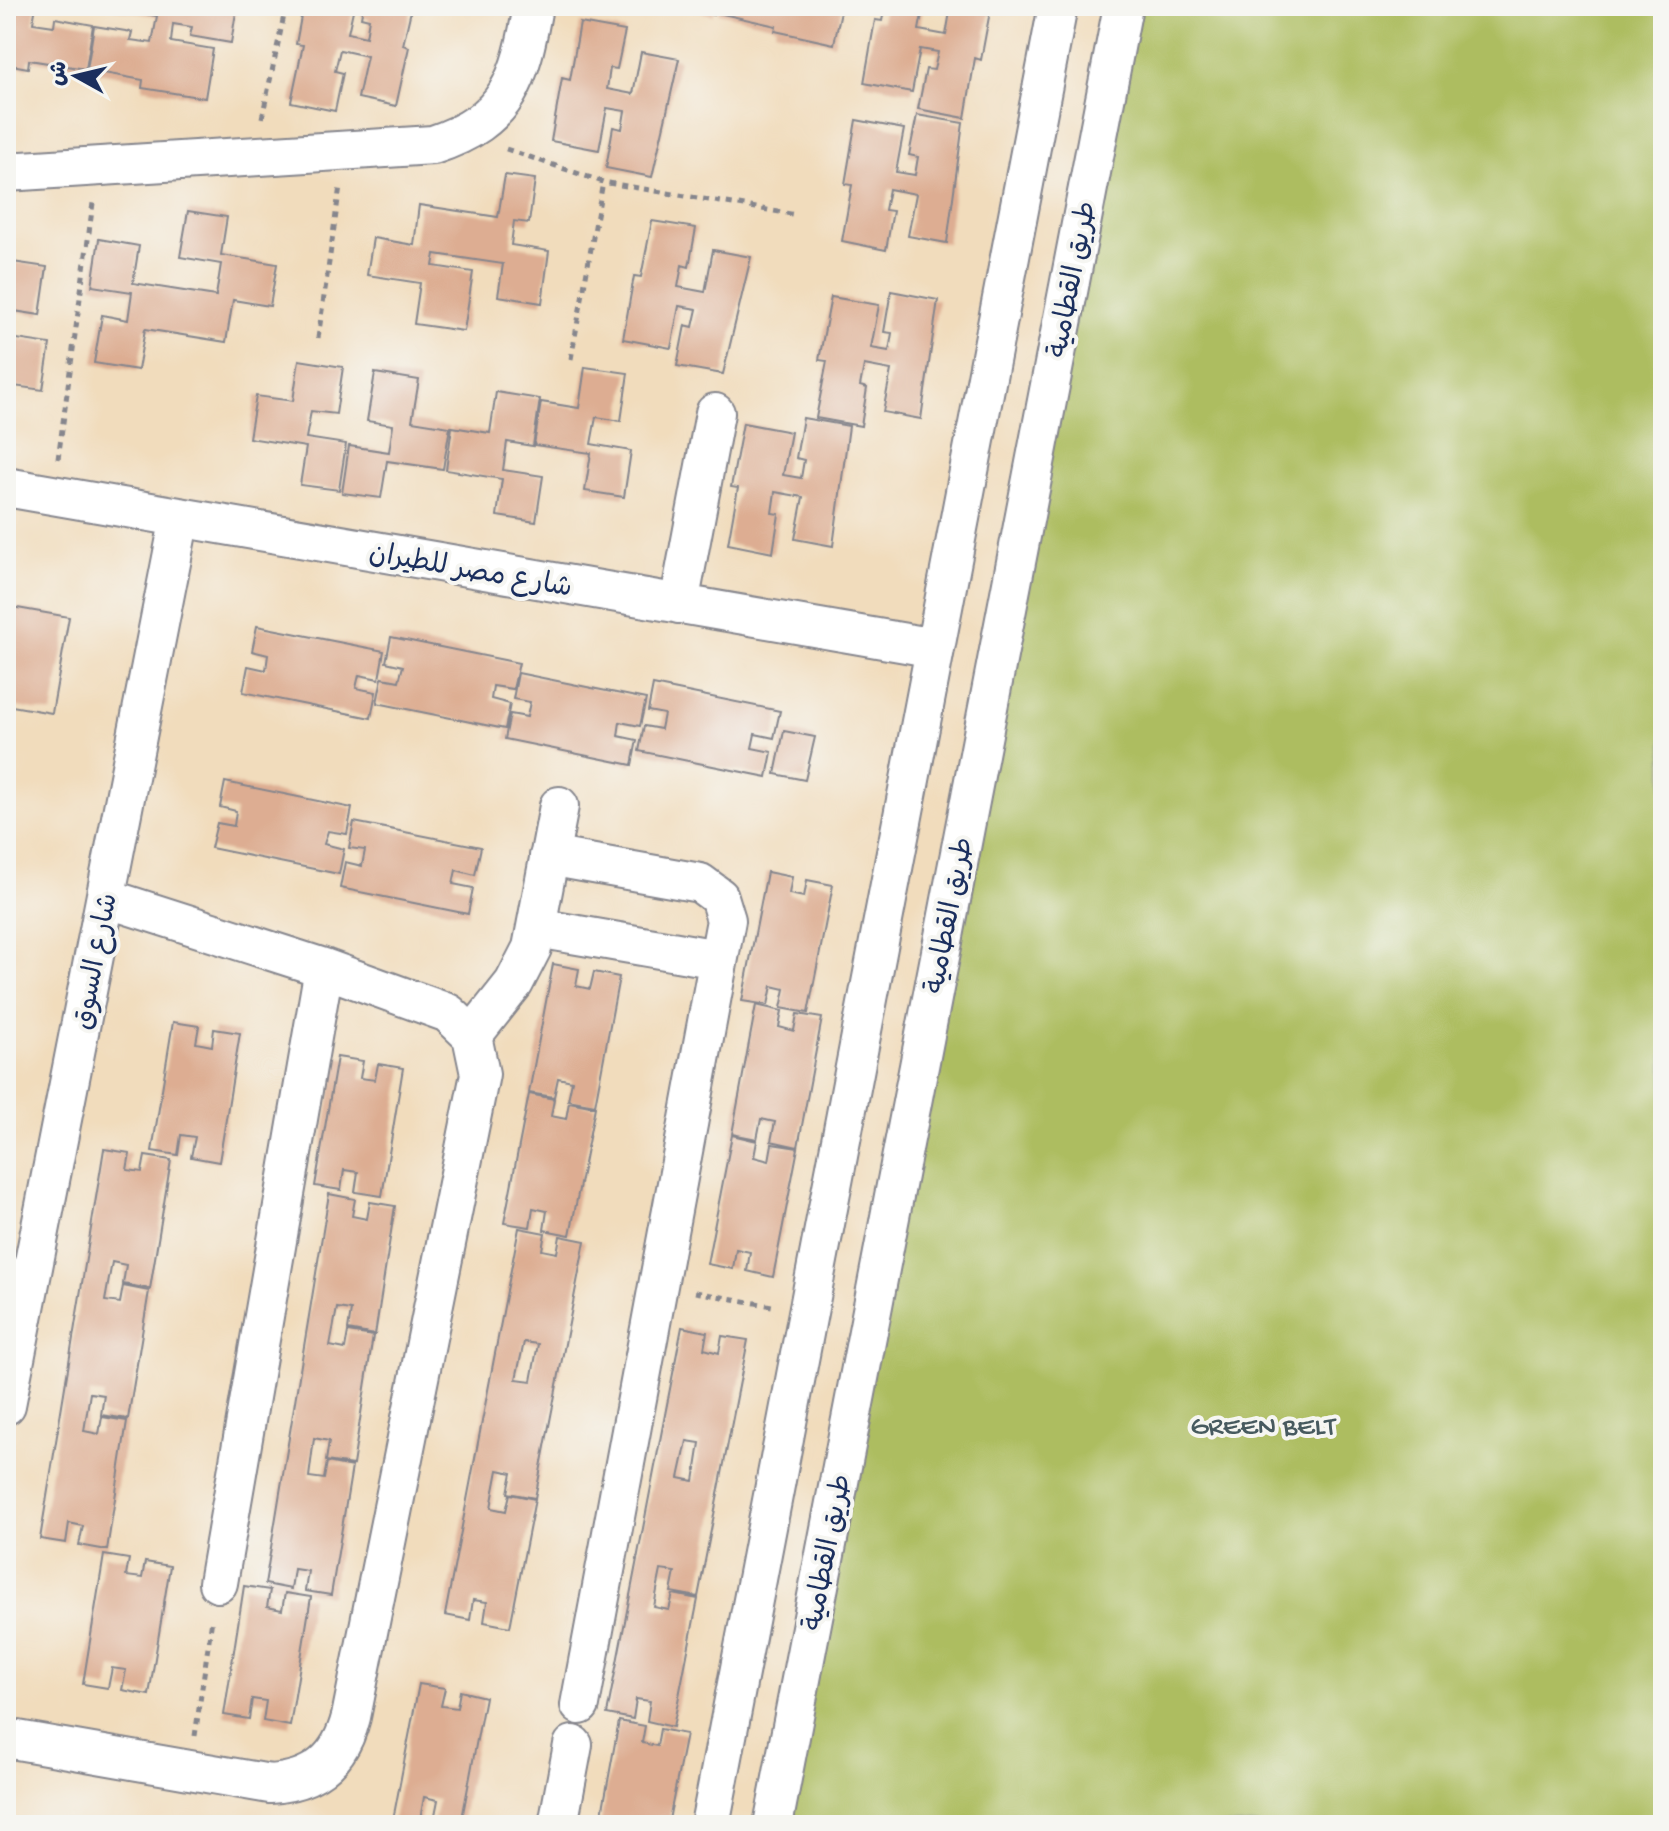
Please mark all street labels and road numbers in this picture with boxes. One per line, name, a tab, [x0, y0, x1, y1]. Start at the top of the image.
street label: طريق القطامية	[1043, 199, 1106, 361]
street label: شارع مصر للطيران	[366, 538, 574, 607]
street label: طريق القطامية	[920, 835, 983, 997]
street label: شارع السوق	[68, 891, 127, 1033]
street label: طريق القطامية	[798, 1472, 861, 1634]

